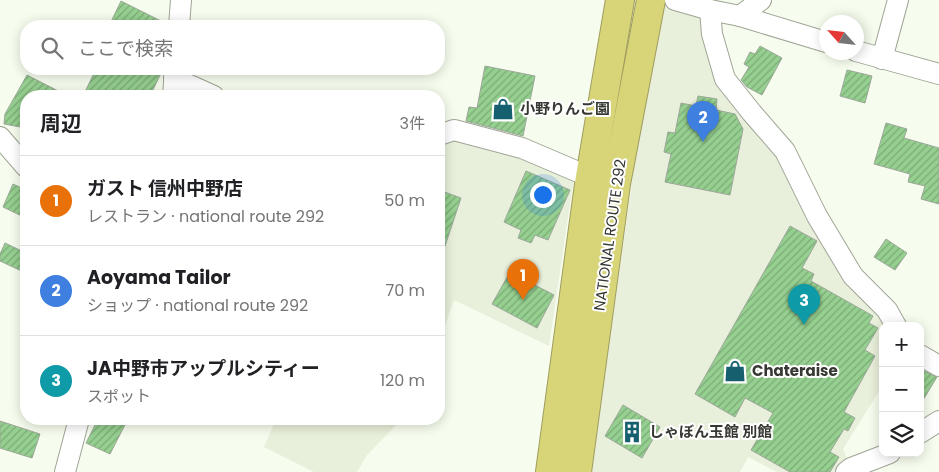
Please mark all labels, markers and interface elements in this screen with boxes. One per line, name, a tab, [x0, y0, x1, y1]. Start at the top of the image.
north arrow	[819, 15, 864, 60]
search box	[20, 20, 445, 75]
icon: search	[38, 34, 66, 62]
text: ここで検索	[78, 35, 173, 62]
shop icon: 小野りんご園	[490, 96, 516, 122]
place label: 小野りんご園	[520, 98, 610, 119]
pin: 2	[687, 101, 719, 142]
text: 周辺	[40, 109, 82, 138]
text: 3件	[400, 112, 425, 135]
street label: NATIONAL ROUTE 292	[588, 158, 631, 312]
text: ガスト 信州中野店	[87, 175, 243, 202]
your location	[530, 182, 556, 208]
text: 1	[53, 189, 59, 212]
text: 50 m	[384, 189, 425, 212]
text: レストラン · national route 292	[87, 205, 324, 228]
pin: 1	[507, 259, 539, 300]
text: Aoyama Tailor	[87, 264, 231, 291]
text: 2	[51, 279, 61, 302]
text: 70 m	[385, 279, 425, 302]
pin: 3	[788, 284, 820, 325]
text: ショップ · national route 292	[87, 294, 308, 317]
map controls	[879, 322, 924, 457]
button: +	[879, 322, 924, 367]
text: JA中野市アップルシティー	[87, 355, 320, 382]
shop icon: Chateraise	[722, 358, 748, 384]
place label: Chateraise	[752, 360, 838, 381]
button: −	[879, 367, 924, 412]
text: 3	[51, 369, 61, 392]
text: 120 m	[380, 369, 425, 392]
text: スポット	[87, 385, 151, 408]
button: layers	[879, 412, 924, 457]
building icon: しゃぼん玉館 別館	[619, 419, 645, 445]
place label: しゃぼん玉館 別館	[649, 421, 772, 442]

